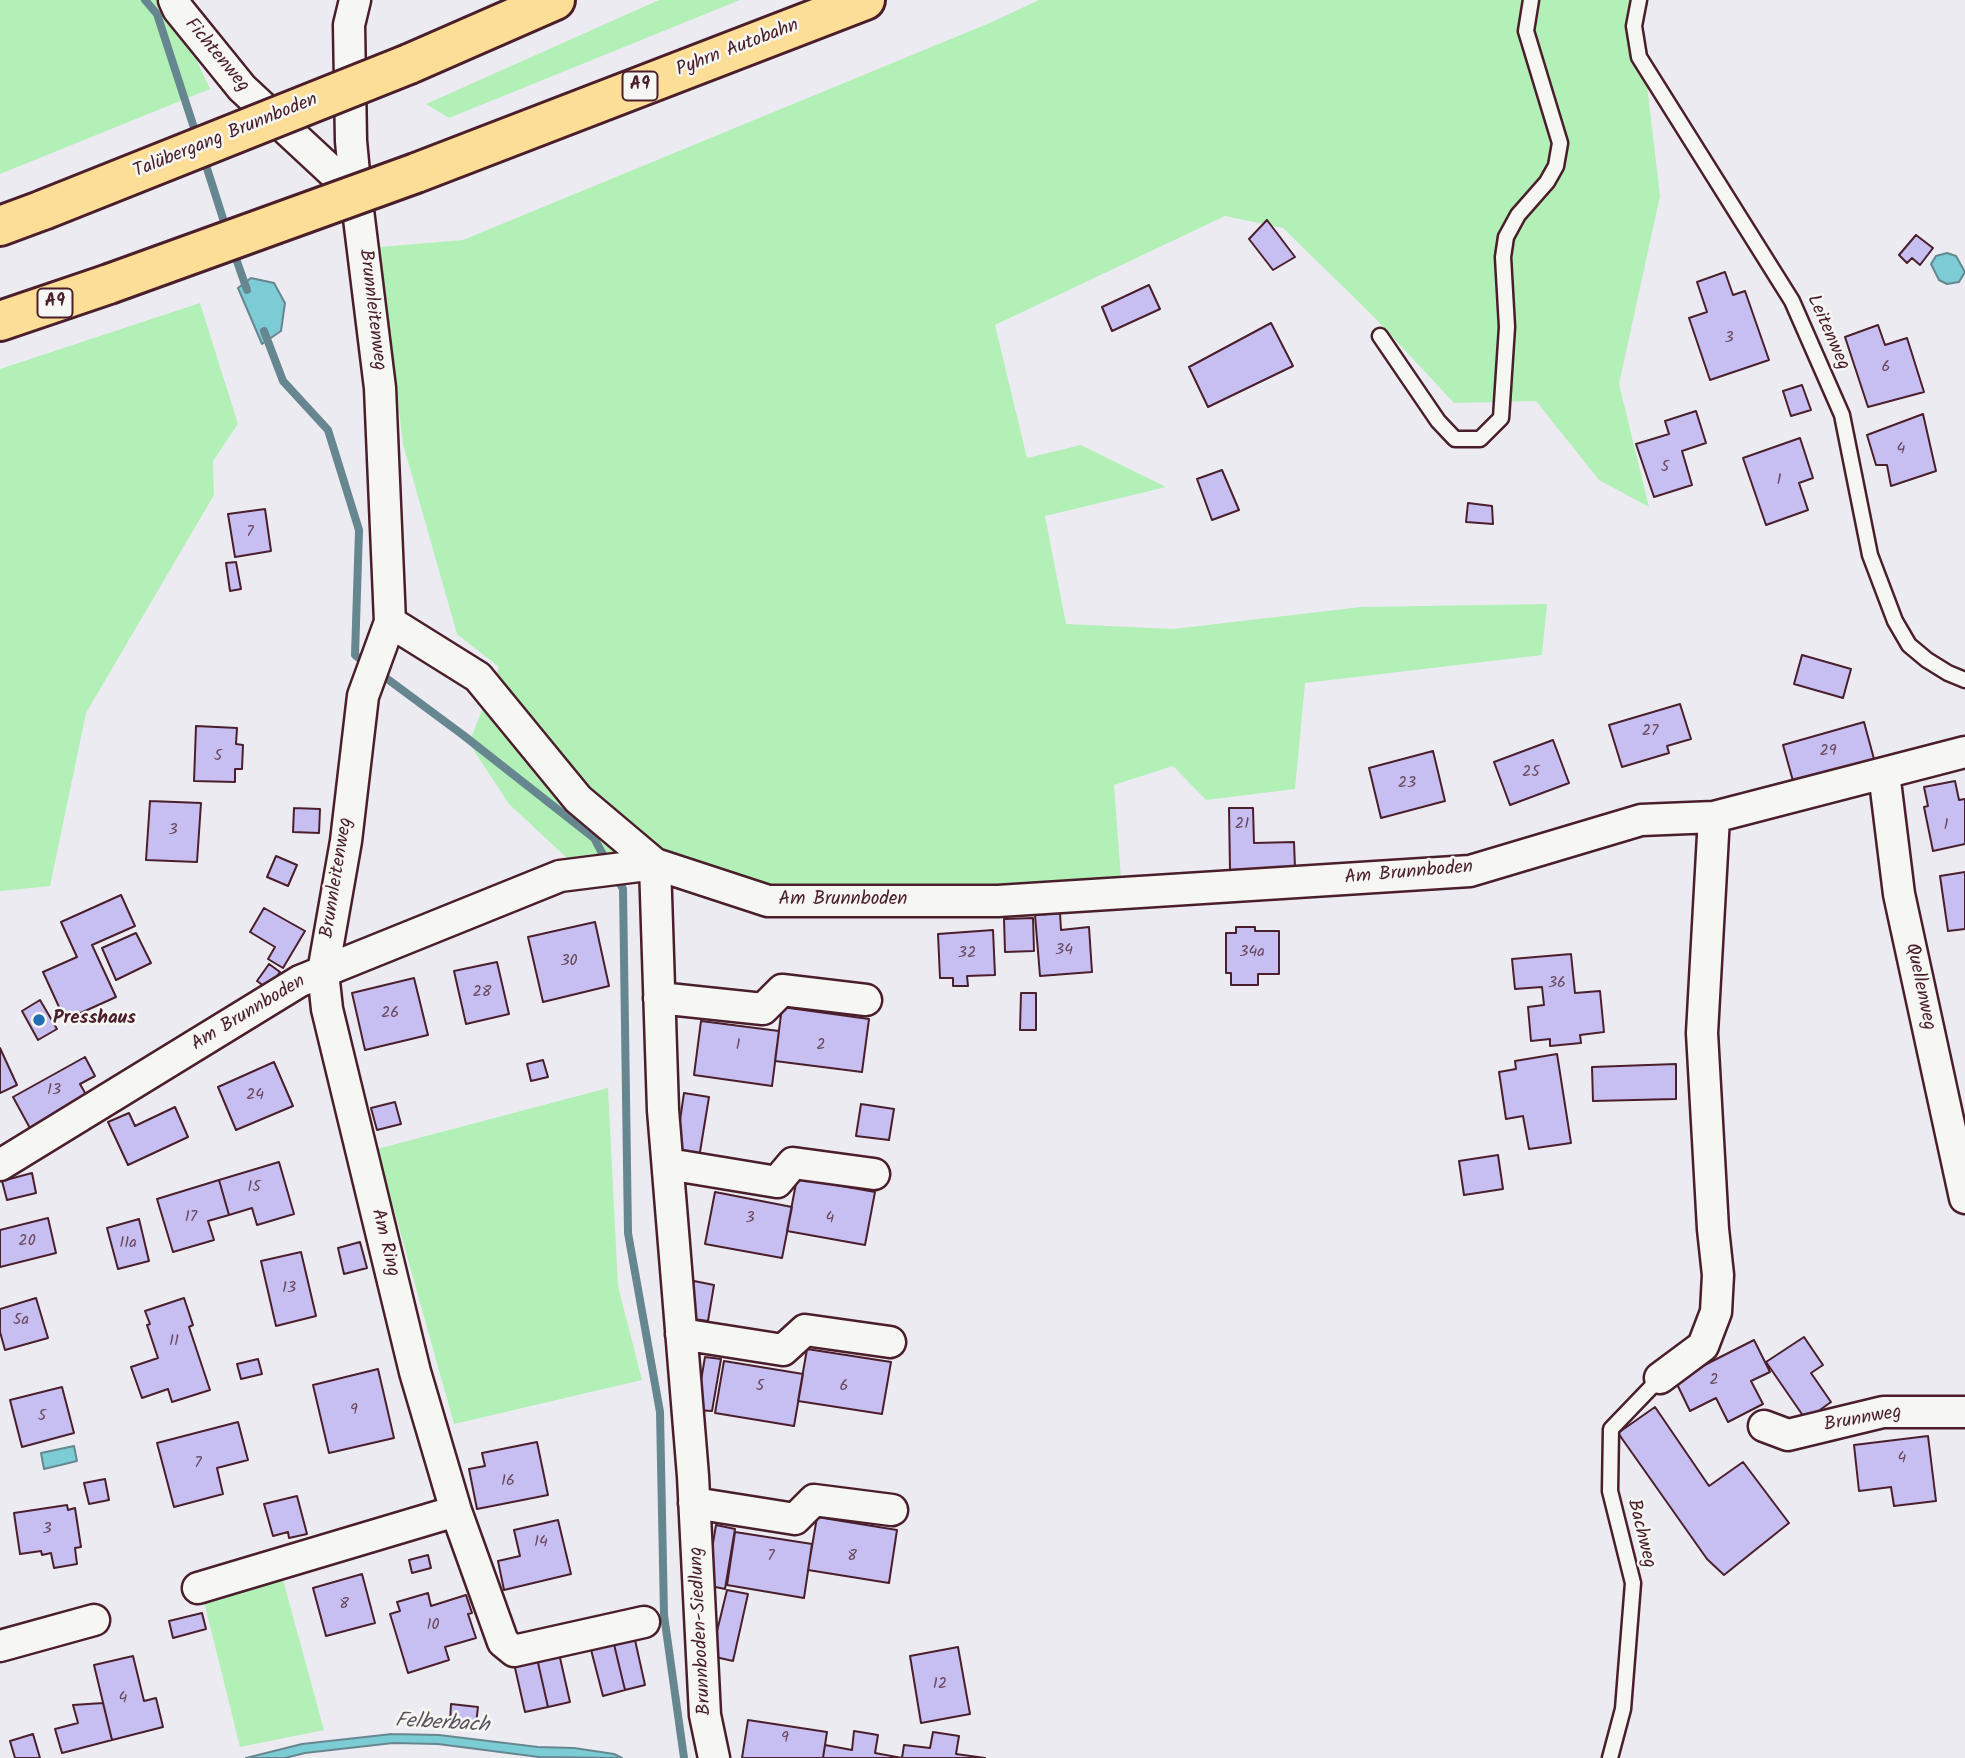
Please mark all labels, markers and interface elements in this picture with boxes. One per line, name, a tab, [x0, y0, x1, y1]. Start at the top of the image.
street label: Fichtenweg	[179, 14, 253, 98]
street label: Pyhrn Autobahn	[674, 15, 802, 83]
road number: A9	[622, 72, 658, 100]
street label: Talübergang Brunnboden	[130, 90, 322, 184]
street label: Brunnleitenweg	[352, 248, 390, 372]
road number: A9	[38, 288, 72, 318]
street label: Leitenweg	[1800, 292, 1854, 374]
house number: 3	[1724, 329, 1734, 349]
house number: 6	[1882, 358, 1890, 378]
house number: 4	[1897, 440, 1905, 460]
house number: 5	[1661, 458, 1669, 478]
house number: 1	[1776, 471, 1782, 491]
house number: 7	[246, 523, 254, 543]
house number: 27	[1642, 722, 1658, 742]
house number: 29	[1819, 742, 1837, 762]
house number: 5	[214, 747, 222, 767]
house number: 25	[1522, 763, 1540, 783]
house number: 23	[1398, 774, 1416, 794]
house number: 21	[1235, 815, 1249, 835]
street label: Brunnleitenweg	[317, 816, 359, 940]
house number: 1	[1943, 816, 1949, 836]
house number: 3	[168, 821, 178, 841]
street label: Am Brunnboden	[1344, 857, 1474, 891]
street label: Am Brunnboden	[779, 890, 907, 912]
house number: 34	[1055, 941, 1073, 961]
street label: Quellenweg	[1899, 941, 1939, 1033]
house number: 34a	[1239, 943, 1265, 963]
house number: 32	[958, 944, 976, 964]
house number: 30	[560, 952, 578, 972]
street label: Am Brunnboden	[188, 971, 310, 1057]
house number: 36	[1548, 974, 1566, 994]
house number: 28	[473, 983, 491, 1003]
house number: 26	[381, 1004, 399, 1024]
place label: Presshaus	[53, 1009, 136, 1031]
marker: Presshaus	[31, 1012, 47, 1028]
house number: 1	[735, 1036, 741, 1056]
house number: 2	[816, 1036, 826, 1056]
house number: 13	[47, 1081, 61, 1101]
house number: 24	[246, 1086, 264, 1106]
house number: 15	[247, 1178, 261, 1198]
street label: Am Ring	[365, 1207, 403, 1279]
house number: 17	[185, 1208, 197, 1228]
house number: 3	[745, 1209, 755, 1229]
house number: 4	[826, 1209, 834, 1229]
house number: 20	[18, 1232, 36, 1252]
house number: 11a	[119, 1234, 137, 1254]
house number: 13	[282, 1279, 296, 1299]
house number: 5a	[13, 1311, 29, 1331]
house number: 11	[169, 1332, 179, 1352]
house number: 2	[1709, 1371, 1719, 1391]
house number: 5	[756, 1377, 764, 1397]
house number: 6	[840, 1377, 848, 1397]
house number: 9	[350, 1401, 358, 1421]
street label: Brunnweg	[1823, 1402, 1903, 1438]
house number: 5	[38, 1407, 46, 1427]
house number: 4	[1898, 1449, 1906, 1469]
house number: 7	[194, 1454, 202, 1474]
house number: 16	[501, 1472, 515, 1492]
street label: Bachweg	[1620, 1497, 1660, 1571]
house number: 3	[42, 1520, 52, 1540]
house number: 14	[534, 1533, 548, 1553]
street label: Brunnboden-Siedlung	[686, 1546, 718, 1716]
house number: 7	[767, 1547, 775, 1567]
house number: 8	[847, 1547, 857, 1567]
house number: 8	[339, 1595, 349, 1615]
house number: 10	[426, 1616, 440, 1636]
house number: 12	[933, 1675, 947, 1695]
house number: 4	[119, 1689, 127, 1709]
water label: Felberbach	[394, 1710, 490, 1740]
house number: 9	[781, 1729, 789, 1749]

